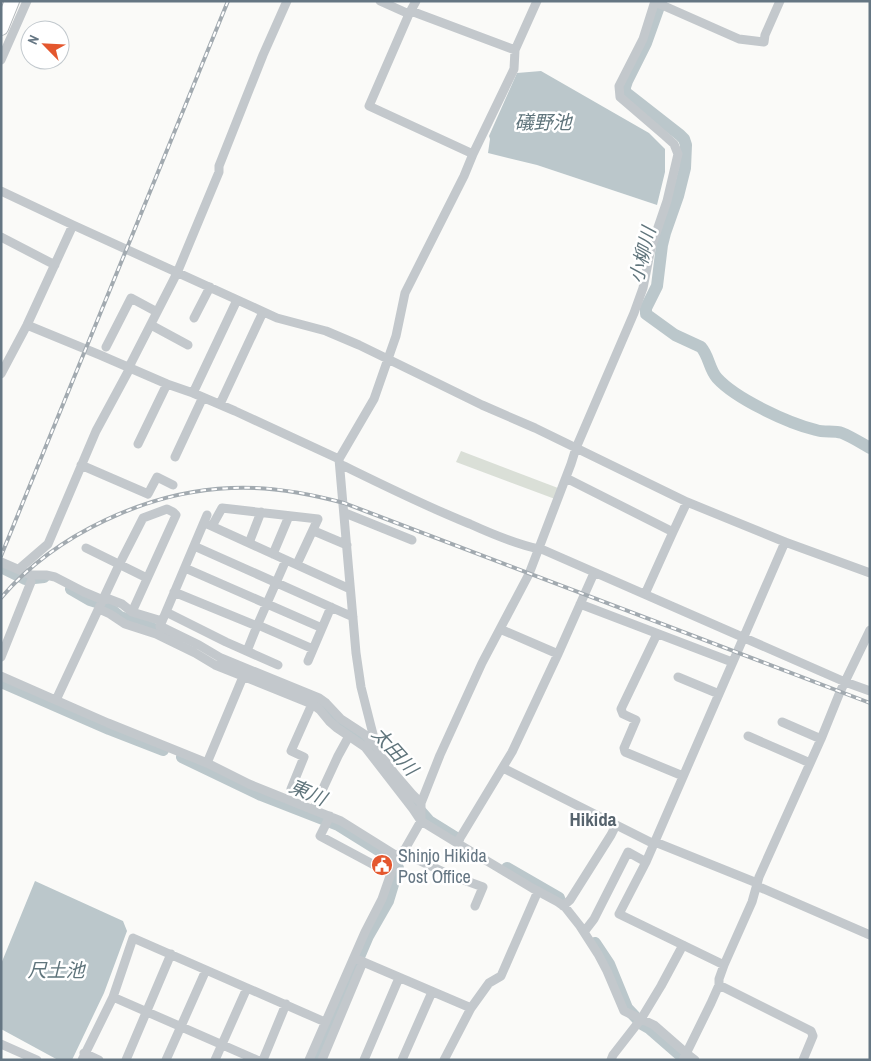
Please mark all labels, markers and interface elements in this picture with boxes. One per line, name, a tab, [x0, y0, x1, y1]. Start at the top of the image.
north arrow	[20, 20, 70, 70]
text: N	[23, 32, 43, 47]
water label: 礒野池	[514, 109, 573, 135]
water label: 小柳川	[622, 222, 662, 286]
water label: 太田川	[366, 721, 425, 782]
water label: 東川	[285, 773, 332, 812]
district label: Hikida	[570, 806, 617, 832]
place label: Shinjo Hikida Post Office	[398, 843, 487, 889]
public building icon: Shinjo Hikida Post Office	[370, 853, 394, 877]
water label: 尺土池	[27, 957, 86, 983]

